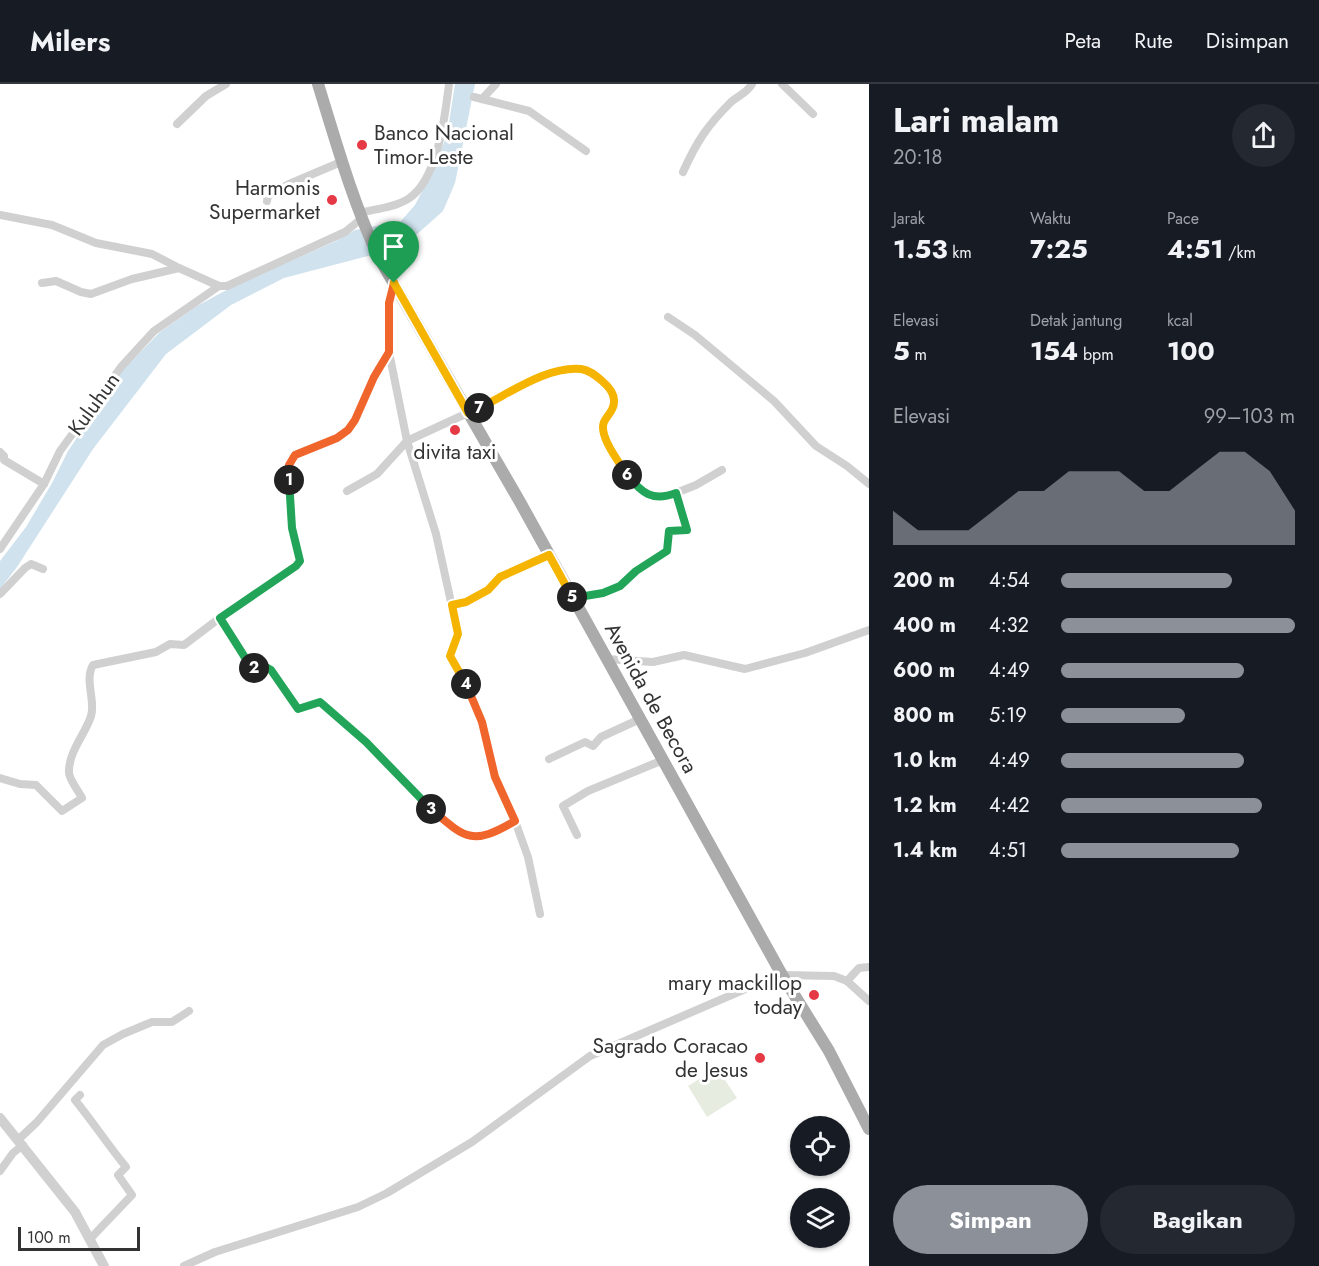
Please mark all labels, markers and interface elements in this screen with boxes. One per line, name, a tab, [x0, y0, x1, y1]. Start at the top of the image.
text: Milers	[30, 21, 111, 62]
text: Peta	[1064, 26, 1101, 56]
text: Rute	[1134, 26, 1173, 56]
text: Disimpan	[1206, 26, 1289, 56]
text: Lari malam	[893, 97, 1059, 144]
button: share	[1232, 104, 1295, 167]
place label: Banco Nacional Timor-Leste	[374, 118, 514, 172]
marker: Banco Nacional Timor-Leste	[355, 138, 369, 152]
text: 20:18	[893, 143, 942, 172]
place label: Harmonis Supermarket	[209, 173, 320, 227]
marker: Harmonis Supermarket	[325, 193, 339, 207]
text: Jarak	[893, 207, 925, 230]
text: Waktu	[1030, 207, 1071, 230]
text: Pace	[1167, 207, 1199, 230]
pin	[368, 221, 419, 283]
icon: arrive	[377, 230, 410, 263]
text: 1.53	[893, 230, 948, 268]
text: 7:25	[1030, 230, 1088, 268]
text: 4:51	[1167, 230, 1224, 268]
text: km	[948, 241, 972, 264]
text: /km	[1224, 241, 1256, 264]
text: Elevasi	[893, 309, 939, 332]
text: Detak jantung	[1030, 309, 1122, 332]
text: kcal	[1167, 309, 1193, 332]
text: 5	[893, 332, 910, 370]
text: 154	[1030, 332, 1078, 370]
text: 100	[1167, 332, 1215, 370]
text: m	[910, 343, 927, 366]
text: bpm	[1078, 343, 1114, 366]
street label: Kuluhun	[61, 366, 127, 442]
pin: 7	[464, 393, 494, 423]
text: 7	[474, 396, 484, 419]
text: Elevasi	[893, 402, 950, 431]
text: 99–103 m	[1204, 402, 1295, 431]
marker: divita taxi	[448, 423, 462, 437]
place label: divita taxi	[414, 437, 497, 467]
pin: 6	[612, 460, 642, 490]
text: 6	[622, 463, 632, 486]
pin: 1	[274, 465, 304, 495]
text: 1	[285, 468, 293, 491]
text: 200 m	[893, 566, 955, 595]
text: 4:54	[989, 566, 1030, 595]
pin: 5	[557, 582, 587, 612]
text: 5	[567, 585, 577, 608]
text: 400 m	[893, 611, 956, 640]
text: 4:32	[989, 611, 1029, 640]
street label: Avenida de Becora	[597, 617, 705, 779]
pin: 2	[239, 653, 269, 683]
text: 2	[249, 656, 259, 679]
text: 600 m	[893, 656, 955, 685]
text: 4:49	[989, 656, 1030, 685]
pin: 4	[451, 669, 481, 699]
text: 4	[460, 672, 472, 695]
text: 800 m	[893, 701, 954, 730]
text: 5:19	[989, 701, 1027, 730]
text: 1.0 km	[893, 746, 957, 775]
text: 4:49	[989, 746, 1030, 775]
text: 1.2 km	[893, 791, 957, 820]
text: 4:42	[989, 791, 1030, 820]
pin: 3	[416, 794, 446, 824]
text: 3	[426, 797, 436, 820]
text: 1.4 km	[893, 836, 958, 865]
text: 4:51	[989, 836, 1027, 865]
place label: mary mackillop today	[668, 968, 803, 1022]
marker: mary mackillop today	[807, 988, 821, 1002]
place label: Sagrado Coracao de Jesus	[593, 1031, 748, 1085]
marker: Sagrado Coracao de Jesus	[753, 1051, 767, 1065]
map controls	[790, 1116, 850, 1248]
button: locate	[790, 1116, 850, 1176]
button: Simpan	[893, 1185, 1088, 1254]
button: Bagikan	[1100, 1185, 1295, 1254]
button: layers	[790, 1188, 850, 1248]
scale bar	[18, 1224, 140, 1252]
text: 100 m	[27, 1226, 71, 1249]

